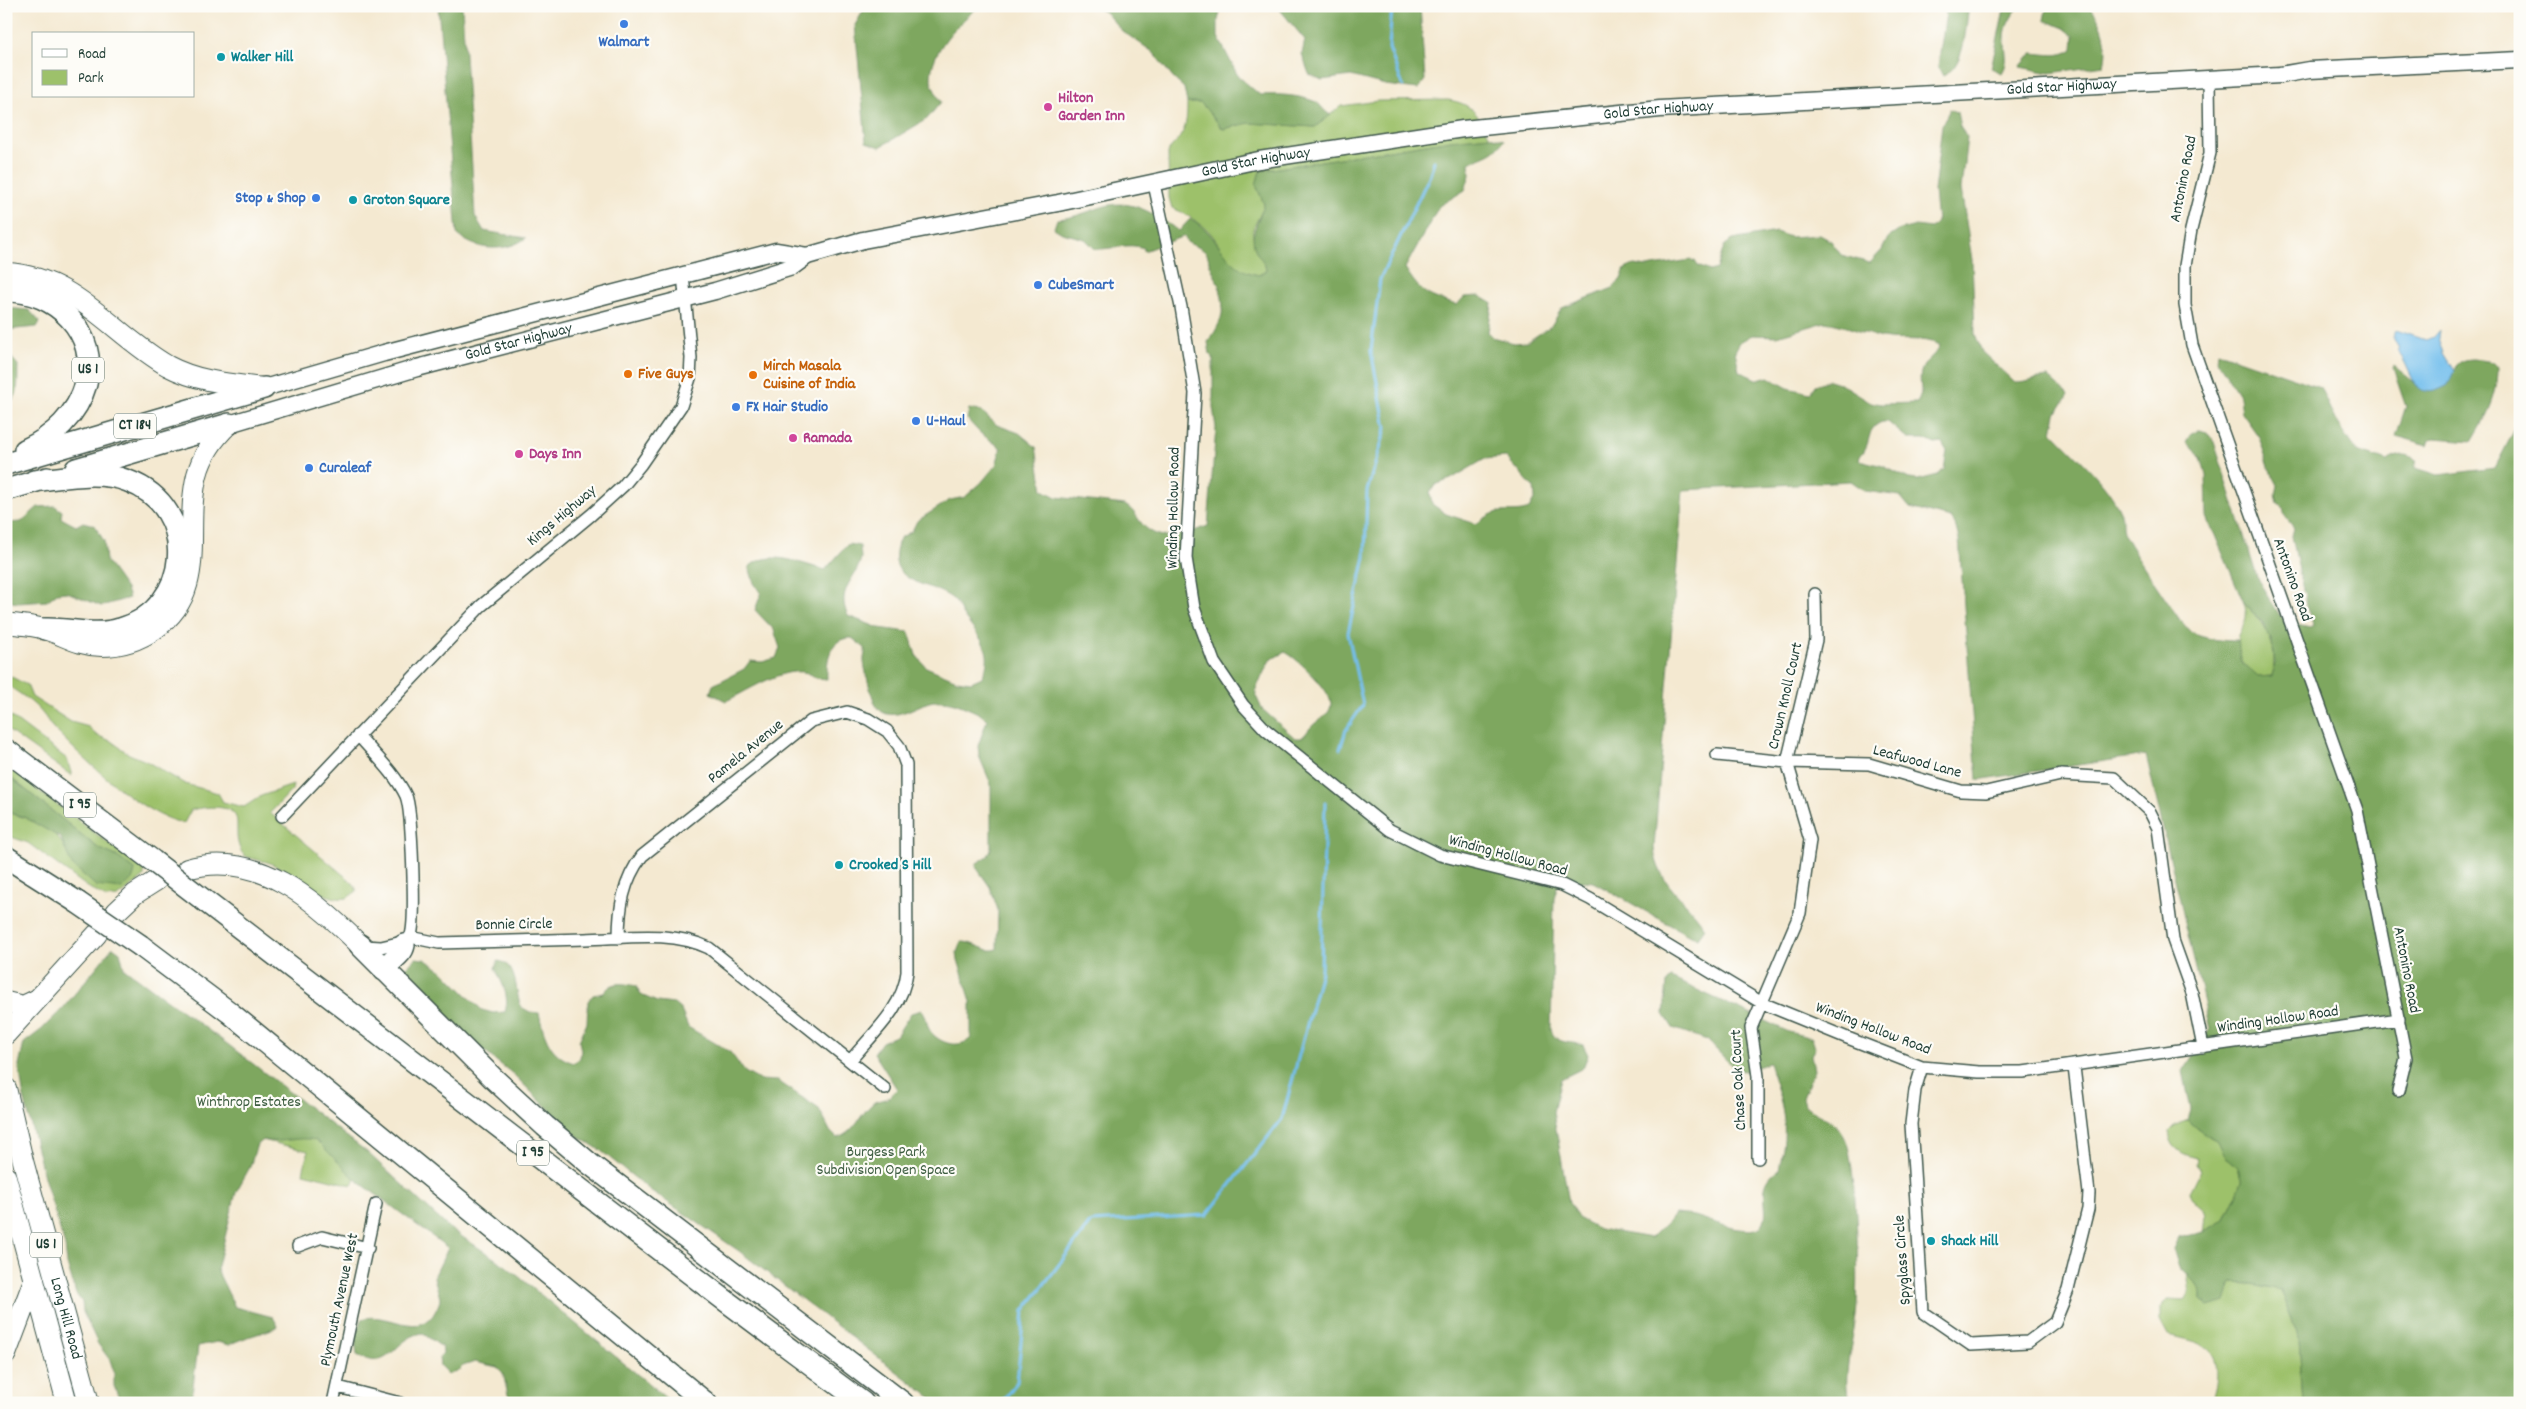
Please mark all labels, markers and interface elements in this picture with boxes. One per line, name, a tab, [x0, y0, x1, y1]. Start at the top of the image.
marker: Walmart	[618, 18, 630, 30]
place label: Walmart	[599, 31, 650, 54]
legend	[32, 32, 195, 98]
text: Road	[78, 44, 106, 66]
place label: Walker Hill	[231, 46, 294, 69]
marker: Walker Hill	[215, 51, 227, 63]
text: Park	[78, 68, 104, 90]
street label: Gold Star Highway	[2006, 72, 2118, 101]
place label: Hilton Garden Inn	[1058, 87, 1125, 128]
street label: Gold Star Highway	[1602, 95, 1714, 126]
marker: Hilton Garden Inn	[1042, 101, 1054, 113]
street label: Antonino Road	[2164, 134, 2204, 224]
street label: Gold Star Highway	[1199, 141, 1312, 183]
place label: Stop & Shop	[235, 187, 306, 210]
place label: Groton Square	[363, 189, 450, 212]
marker: Stop & Shop	[310, 192, 322, 204]
marker: Groton Square	[347, 194, 359, 206]
place label: CubeSmart	[1048, 274, 1114, 297]
marker: CubeSmart	[1032, 279, 1044, 291]
street label: Gold Star Highway	[462, 317, 575, 367]
place label: Mirch Masala Cuisine of India	[763, 355, 857, 396]
road number: US 1	[72, 358, 104, 382]
place label: Five Guys	[638, 363, 694, 386]
marker: Five Guys	[622, 368, 634, 380]
marker: Mirch Masala Cuisine of India	[747, 369, 759, 381]
place label: FX Hair Studio	[746, 396, 828, 419]
marker: FX Hair Studio	[730, 401, 742, 413]
place label: U-Haul	[926, 410, 966, 433]
road number: CT 184	[114, 414, 156, 438]
marker: U-Haul	[910, 415, 922, 427]
place label: Ramada	[803, 427, 853, 450]
marker: Ramada	[787, 432, 799, 444]
place label: Days Inn	[529, 443, 581, 466]
street label: Winding Hollow Road	[1161, 447, 1187, 569]
marker: Days Inn	[513, 448, 525, 460]
place label: Curaleaf	[319, 457, 373, 480]
marker: Curaleaf	[303, 462, 315, 474]
street label: Kings Highway	[522, 480, 602, 552]
street label: Antonino Road	[2266, 535, 2318, 625]
street label: Crown Knoll Court	[1763, 640, 1810, 752]
street label: Pamela Avenue	[703, 714, 789, 790]
street label: Leafwood Lane	[1870, 739, 1964, 785]
road number: I 95	[64, 792, 96, 818]
street label: Winding Hollow Road	[1446, 829, 1570, 883]
place label: Crooked S Hill	[849, 854, 931, 877]
marker: Crooked S Hill	[833, 859, 845, 871]
street label: Bonnie Circle	[475, 913, 553, 937]
street label: Antonino Road	[2386, 925, 2426, 1015]
street label: Winding Hollow Road	[1812, 996, 1934, 1062]
street label: Winding Hollow Road	[2216, 1000, 2340, 1040]
street label: Chase Oak Court	[1725, 1029, 1753, 1131]
park label: Winthrop Estates	[197, 1091, 301, 1114]
road number: I 95	[517, 1140, 549, 1166]
park label: Burgess Park Subdivision Open Space	[817, 1141, 955, 1182]
street label: Spyglass Circle	[1888, 1214, 1918, 1306]
place label: Shack Hill	[1941, 1230, 1998, 1253]
street label: Plymouth Avenue West	[315, 1231, 365, 1369]
road number: US 1	[30, 1232, 62, 1258]
marker: Shack Hill	[1925, 1235, 1937, 1247]
street label: Long Hill Road	[44, 1275, 88, 1362]

